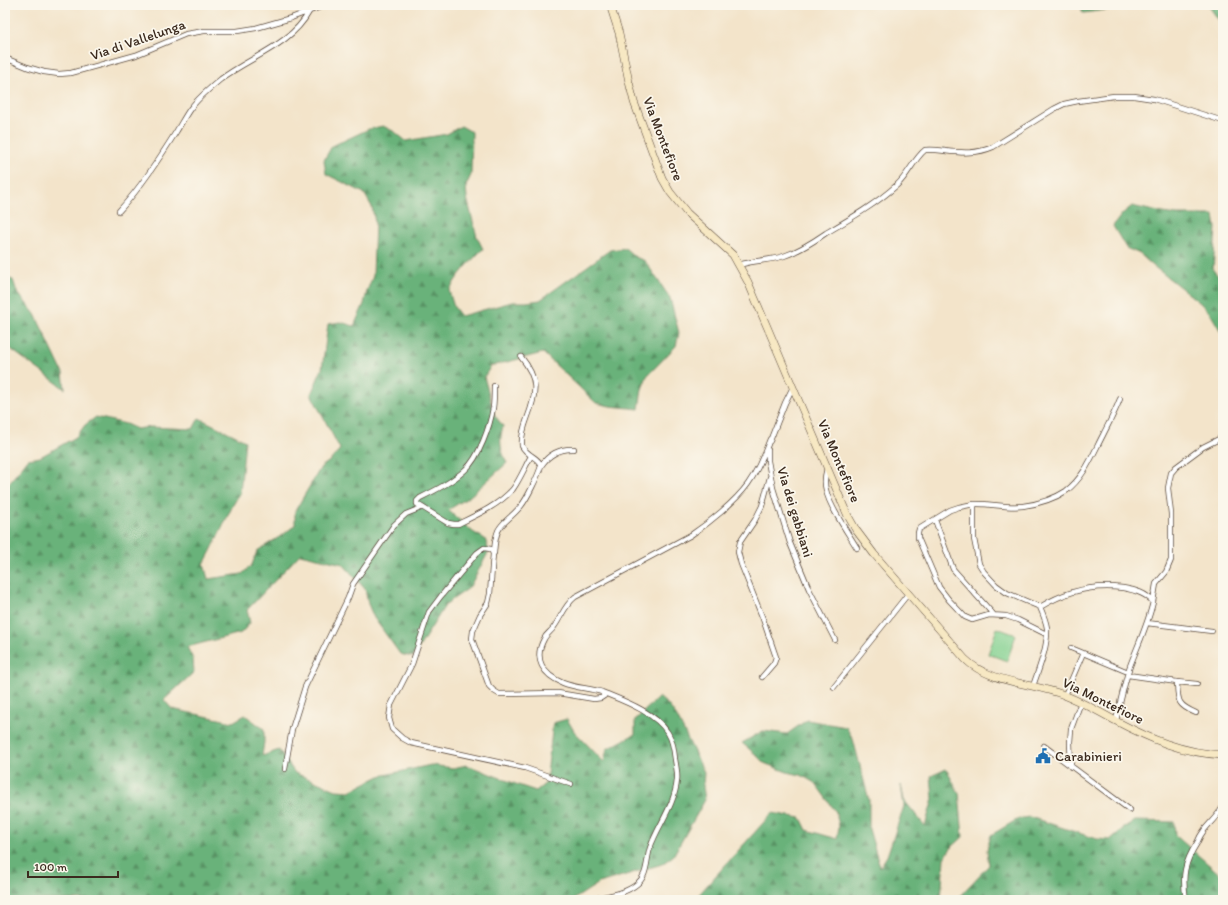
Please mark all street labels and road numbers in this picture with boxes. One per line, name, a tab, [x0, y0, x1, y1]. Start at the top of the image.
street label: Via di Vallelunga	[88, 16, 188, 64]
street label: Via Montefiore	[639, 95, 687, 184]
street label: Via Montefiore	[814, 417, 864, 505]
street label: Via dei gabbiani	[773, 465, 817, 559]
street label: Via Montefiore	[1060, 674, 1147, 728]

